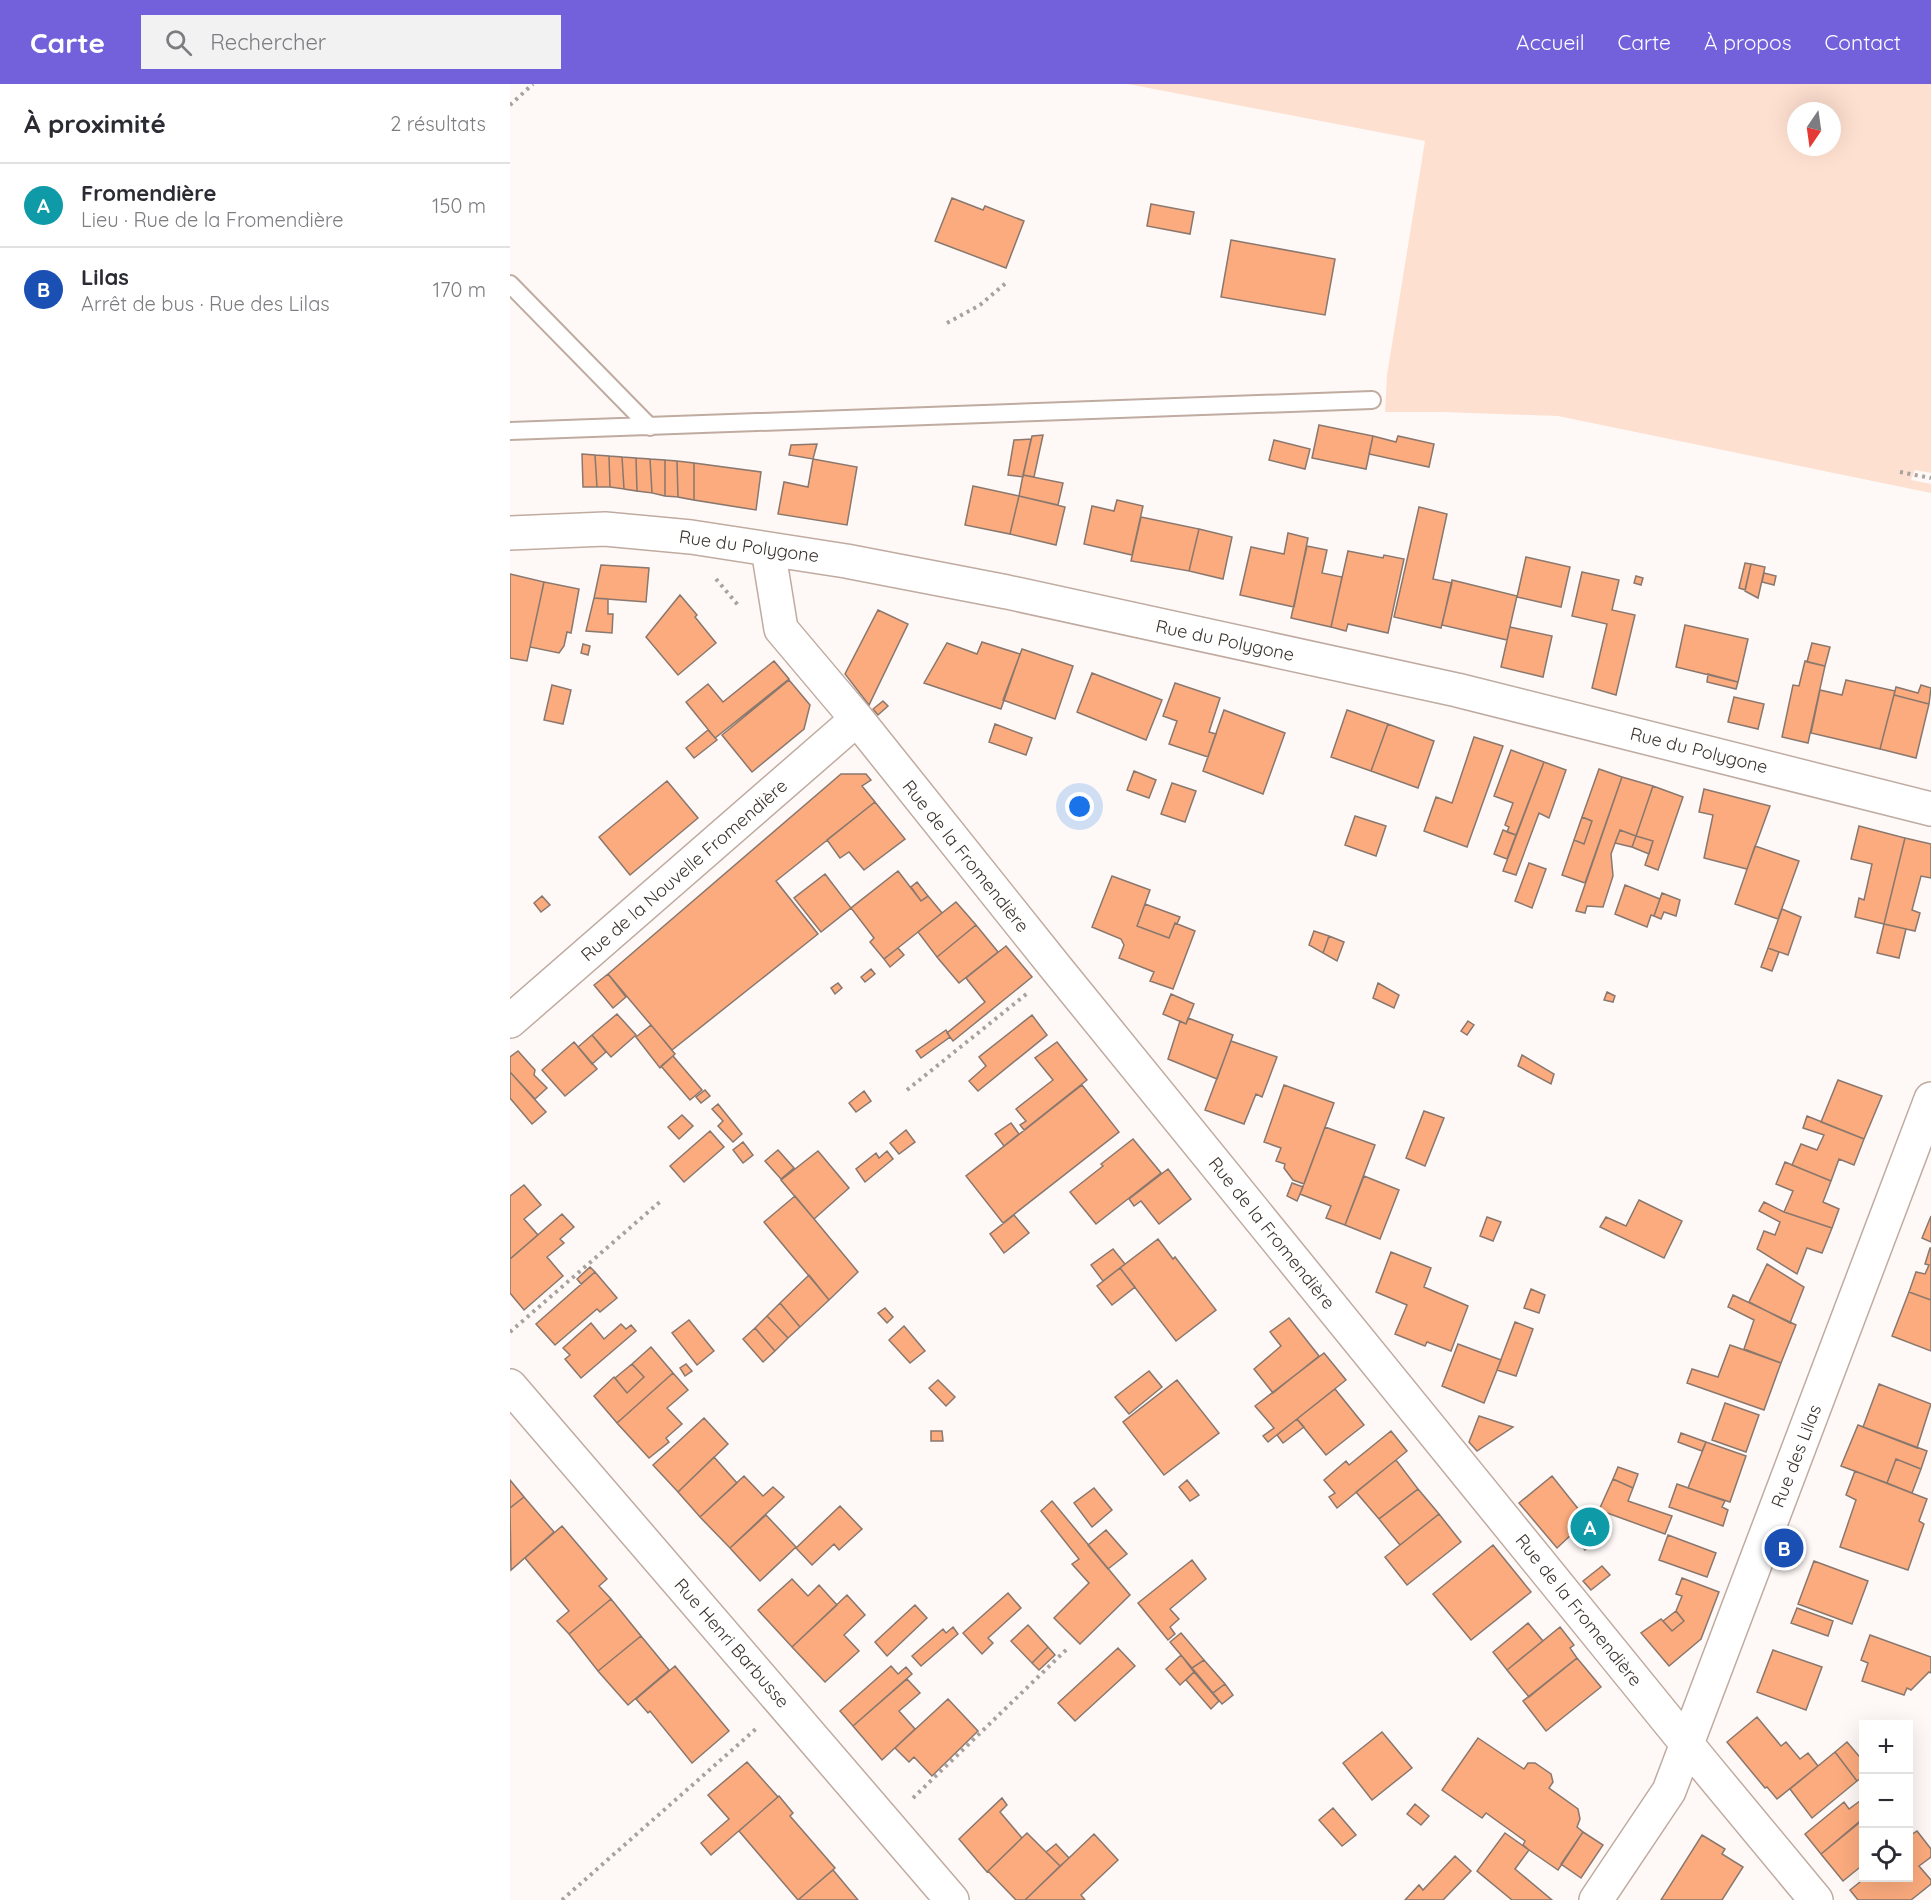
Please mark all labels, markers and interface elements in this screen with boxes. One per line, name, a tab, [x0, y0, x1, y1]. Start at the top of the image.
search box	[141, 15, 561, 69]
text: Carte	[30, 25, 105, 60]
icon: search	[162, 26, 195, 59]
text: Rechercher	[210, 28, 326, 56]
text: Accueil	[1516, 29, 1585, 55]
text: Carte	[1618, 29, 1671, 55]
text: À propos	[1704, 29, 1792, 55]
text: Contact	[1825, 29, 1901, 55]
north arrow	[1787, 102, 1841, 156]
text: À proximité	[24, 107, 166, 140]
text: 2 résultats	[390, 111, 486, 136]
text: Fromendière	[81, 179, 216, 207]
text: A	[37, 193, 50, 218]
text: 150 m	[432, 193, 486, 218]
text: Lieu · Rue de la Fromendière	[81, 207, 344, 232]
text: Lilas	[81, 263, 129, 291]
text: B	[37, 277, 50, 302]
text: 170 m	[433, 277, 486, 302]
text: Arrêt de bus · Rue des Lilas	[81, 291, 330, 316]
street label: Rue du Polygone	[678, 525, 820, 567]
street label: Rue du Polygone	[1154, 614, 1296, 666]
street label: Rue du Polygone	[1628, 722, 1770, 778]
street label: Rue de la Nouvelle Fromendière	[576, 774, 792, 966]
street label: Rue de la Fromendière	[898, 775, 1034, 937]
your location	[1065, 792, 1094, 821]
street label: Rue de la Fromendière	[1204, 1152, 1340, 1314]
street label: Rue des Lilas	[1766, 1401, 1826, 1511]
pin: A	[1570, 1504, 1610, 1550]
pin: B	[1764, 1526, 1804, 1570]
street label: Rue de la Fromendière	[1511, 1529, 1647, 1691]
street label: Rue Henri Barbusse	[669, 1573, 795, 1713]
map controls	[1859, 1720, 1913, 1882]
button: +	[1859, 1720, 1913, 1774]
button: −	[1859, 1774, 1913, 1828]
button: locate	[1859, 1828, 1913, 1882]

